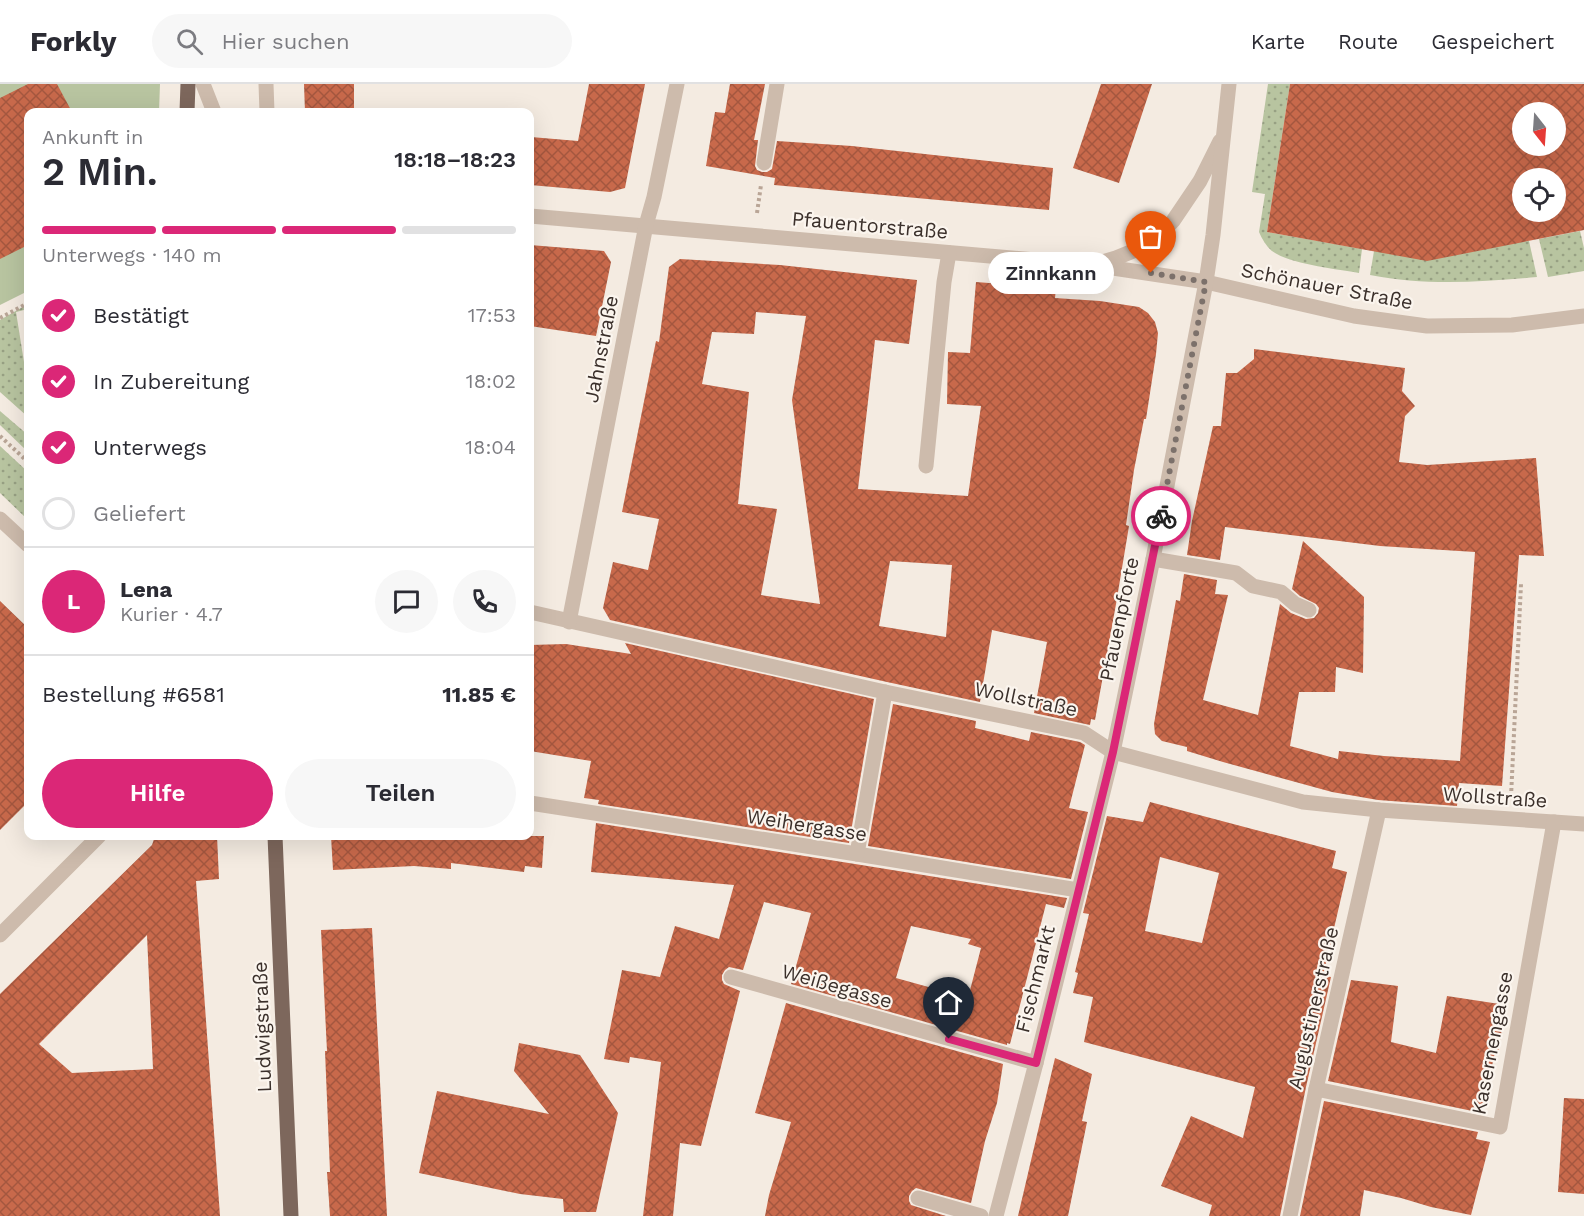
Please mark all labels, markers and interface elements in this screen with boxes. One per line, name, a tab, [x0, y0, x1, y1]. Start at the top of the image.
search box	[152, 14, 572, 68]
text: Forkly	[30, 25, 116, 58]
icon: search	[173, 25, 206, 58]
text: Hier suchen	[221, 29, 350, 54]
text: Karte	[1251, 29, 1305, 54]
text: Route	[1338, 29, 1398, 54]
text: Gespeichert	[1431, 29, 1554, 54]
north arrow	[1512, 102, 1566, 156]
map controls	[1512, 102, 1566, 222]
text: Ankunft in	[42, 125, 143, 149]
text: 18:18–18:23	[394, 147, 516, 172]
text: 2 Min.	[42, 149, 158, 194]
button: locate	[1512, 168, 1566, 222]
street label: Pfauentorstraße	[791, 206, 949, 244]
pin	[1125, 211, 1176, 273]
icon: bag	[1134, 220, 1167, 253]
text: Unterwegs · 140 m	[42, 243, 222, 267]
callout: Zinnkann	[989, 252, 1115, 294]
street label: Schönauer Straße	[1239, 258, 1415, 314]
text: Zinnkann	[1005, 261, 1097, 285]
street label: Jahnstraße	[579, 293, 623, 405]
icon: check	[42, 299, 75, 332]
text: Bestätigt	[93, 303, 189, 328]
text: 17:53	[468, 303, 516, 327]
icon: check	[42, 365, 75, 398]
text: In Zubereitung	[93, 369, 249, 394]
text: 18:02	[466, 369, 516, 393]
icon: check	[42, 431, 75, 464]
text: Unterwegs	[93, 435, 207, 460]
text: 18:04	[465, 435, 516, 459]
courier	[1131, 486, 1191, 546]
icon: bike	[1145, 500, 1178, 533]
text: Geliefert	[93, 501, 185, 526]
street label: Pfauenpforte	[1094, 555, 1144, 683]
button: chat	[375, 570, 438, 633]
button: phone	[453, 570, 516, 633]
text: Lena	[120, 577, 172, 602]
text: L	[67, 589, 80, 614]
text: Kurier · 4.7	[120, 602, 223, 626]
street label: Wollstraße	[972, 676, 1080, 722]
text: Bestellung #6581	[42, 682, 225, 707]
text: 11.85 €	[442, 682, 516, 707]
button: Hilfe	[42, 759, 273, 828]
button: Teilen	[285, 759, 516, 828]
street label: Wollstraße	[1442, 781, 1548, 813]
street label: Weihergasse	[745, 804, 869, 846]
street label: Fischmarkt	[1010, 922, 1060, 1035]
street label: Augustinerstraße	[1283, 924, 1343, 1092]
street label: Weißegasse	[779, 959, 895, 1013]
street label: Ludwigstraße	[248, 961, 276, 1093]
street label: Kasernengasse	[1466, 969, 1518, 1117]
pin	[923, 977, 974, 1039]
icon: home	[932, 986, 965, 1019]

